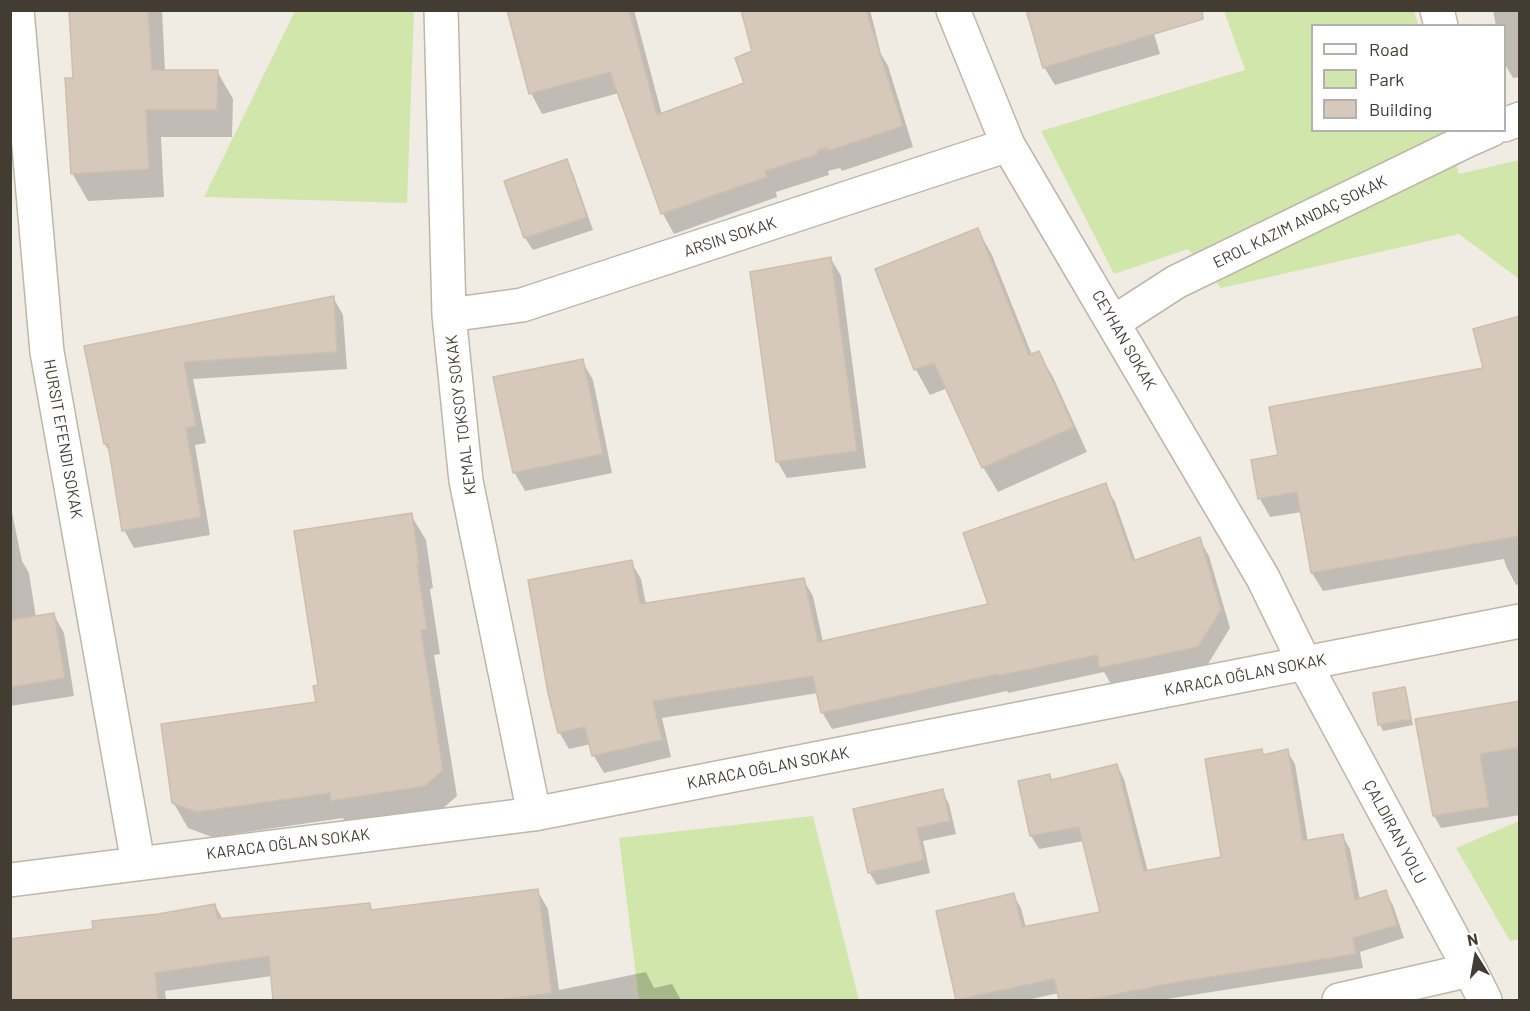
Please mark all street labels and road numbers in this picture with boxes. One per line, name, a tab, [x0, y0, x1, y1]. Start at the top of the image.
street label: EROL KAZIM ANDAÇ SOKAK	[1210, 172, 1390, 272]
street label: ARSIN SOKAK	[681, 213, 779, 261]
street label: CEYHAN SOKAK	[1088, 287, 1160, 393]
street label: KEMAL TOKSOY SOKAK	[442, 334, 480, 496]
street label: HURSIT EFENDI SOKAK	[40, 358, 86, 520]
street label: KARACA OĞLAN SOKAK	[1162, 650, 1328, 700]
street label: KARACA OĞLAN SOKAK	[685, 743, 851, 793]
street label: ÇALDIRAN YOLU	[1360, 777, 1430, 887]
street label: KARACA OĞLAN SOKAK	[205, 824, 371, 864]

